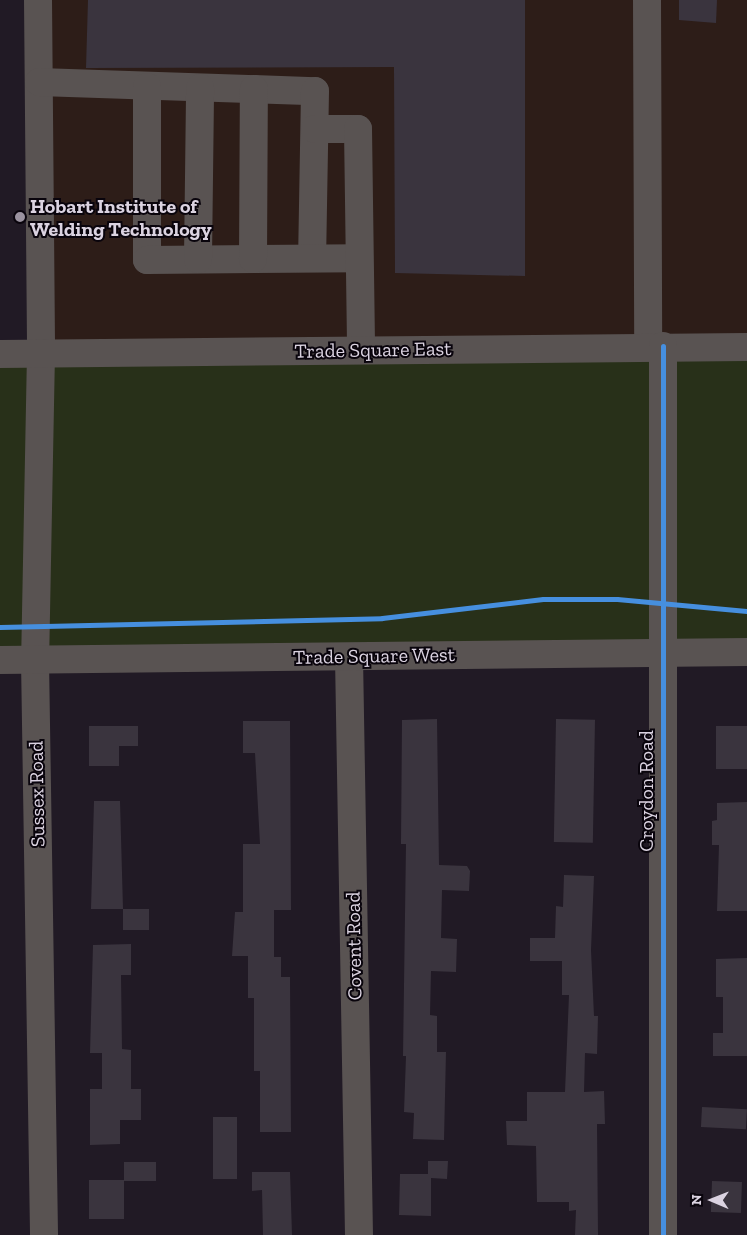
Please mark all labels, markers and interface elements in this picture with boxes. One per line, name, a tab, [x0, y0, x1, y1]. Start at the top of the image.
place label: Hobart Institute of Welding Technology	[30, 194, 212, 241]
marker: Hobart Institute of Welding Technology	[14, 211, 26, 223]
street label: Trade Square East	[294, 337, 452, 363]
street label: Trade Square West	[292, 643, 456, 669]
street label: Croydon Road	[634, 730, 658, 852]
street label: Sussex Road	[24, 741, 50, 847]
street label: Covent Road	[341, 892, 367, 1000]
north arrow	[687, 1175, 737, 1225]
text: N	[688, 1194, 705, 1205]

